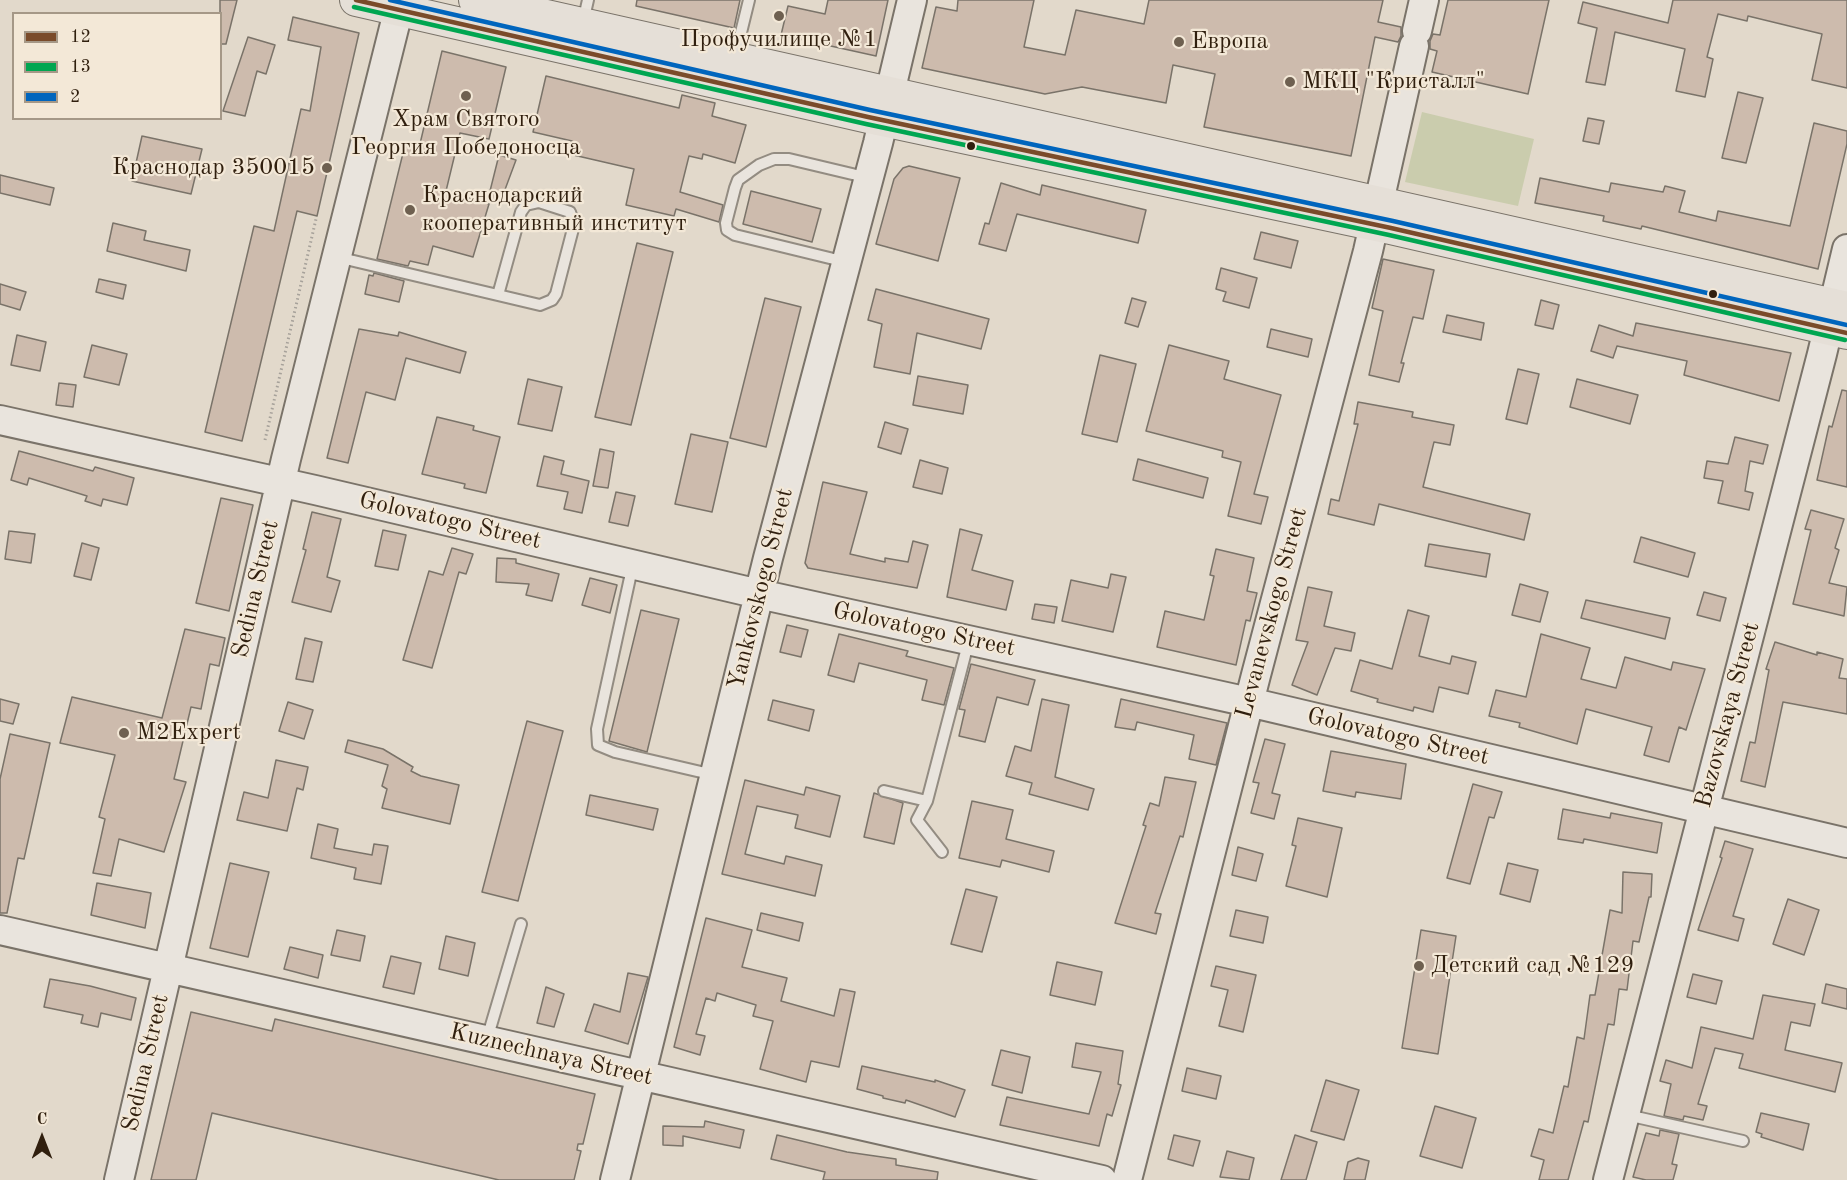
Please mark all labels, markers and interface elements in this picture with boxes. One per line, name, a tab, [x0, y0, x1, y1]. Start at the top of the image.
marker: Профучилище №1	[772, 9, 786, 23]
legend	[12, 12, 222, 120]
place label: Профучилище №1	[681, 26, 877, 54]
text: 12	[70, 28, 91, 46]
place label: Европа	[1191, 28, 1268, 56]
marker: Европа	[1172, 35, 1186, 49]
text: 13	[70, 58, 91, 76]
place label: МКЦ "Кристалл"	[1302, 68, 1485, 96]
marker: МКЦ "Кристалл"	[1283, 75, 1297, 89]
text: 2	[70, 88, 80, 106]
marker: Храм Святого Георгия Победоносца	[459, 89, 473, 103]
place label: Храм Святого Георгия Победоносца	[351, 106, 581, 162]
unlabelled marker	[965, 140, 977, 152]
place label: Краснодар 350015	[112, 154, 315, 182]
marker: Краснодар 350015	[320, 161, 334, 175]
place label: Краснодарский кооперативный институт	[422, 182, 687, 238]
marker: Краснодарский кооперативный институт	[403, 203, 417, 217]
unlabelled marker	[1707, 288, 1719, 300]
street label: Yankovskogo Street	[722, 485, 800, 693]
street label: Golovatogo Street	[356, 486, 544, 556]
street label: Levanevskogo Street	[1230, 504, 1314, 722]
street label: Sedina Street	[226, 518, 286, 660]
street label: Golovatogo Street	[830, 597, 1018, 663]
street label: Bazovskaya Street	[1689, 619, 1767, 811]
street label: Golovatogo Street	[1304, 702, 1492, 772]
place label: M2Expert	[136, 719, 241, 747]
marker: M2Expert	[117, 726, 131, 740]
place label: Детский сад №129	[1431, 952, 1634, 980]
marker: Детский сад №129	[1412, 959, 1426, 973]
street label: Sedina Street	[116, 992, 176, 1134]
street label: Kuznechnaya Street	[447, 1018, 655, 1092]
north arrow	[12, 1108, 72, 1168]
text: С	[37, 1112, 47, 1128]

